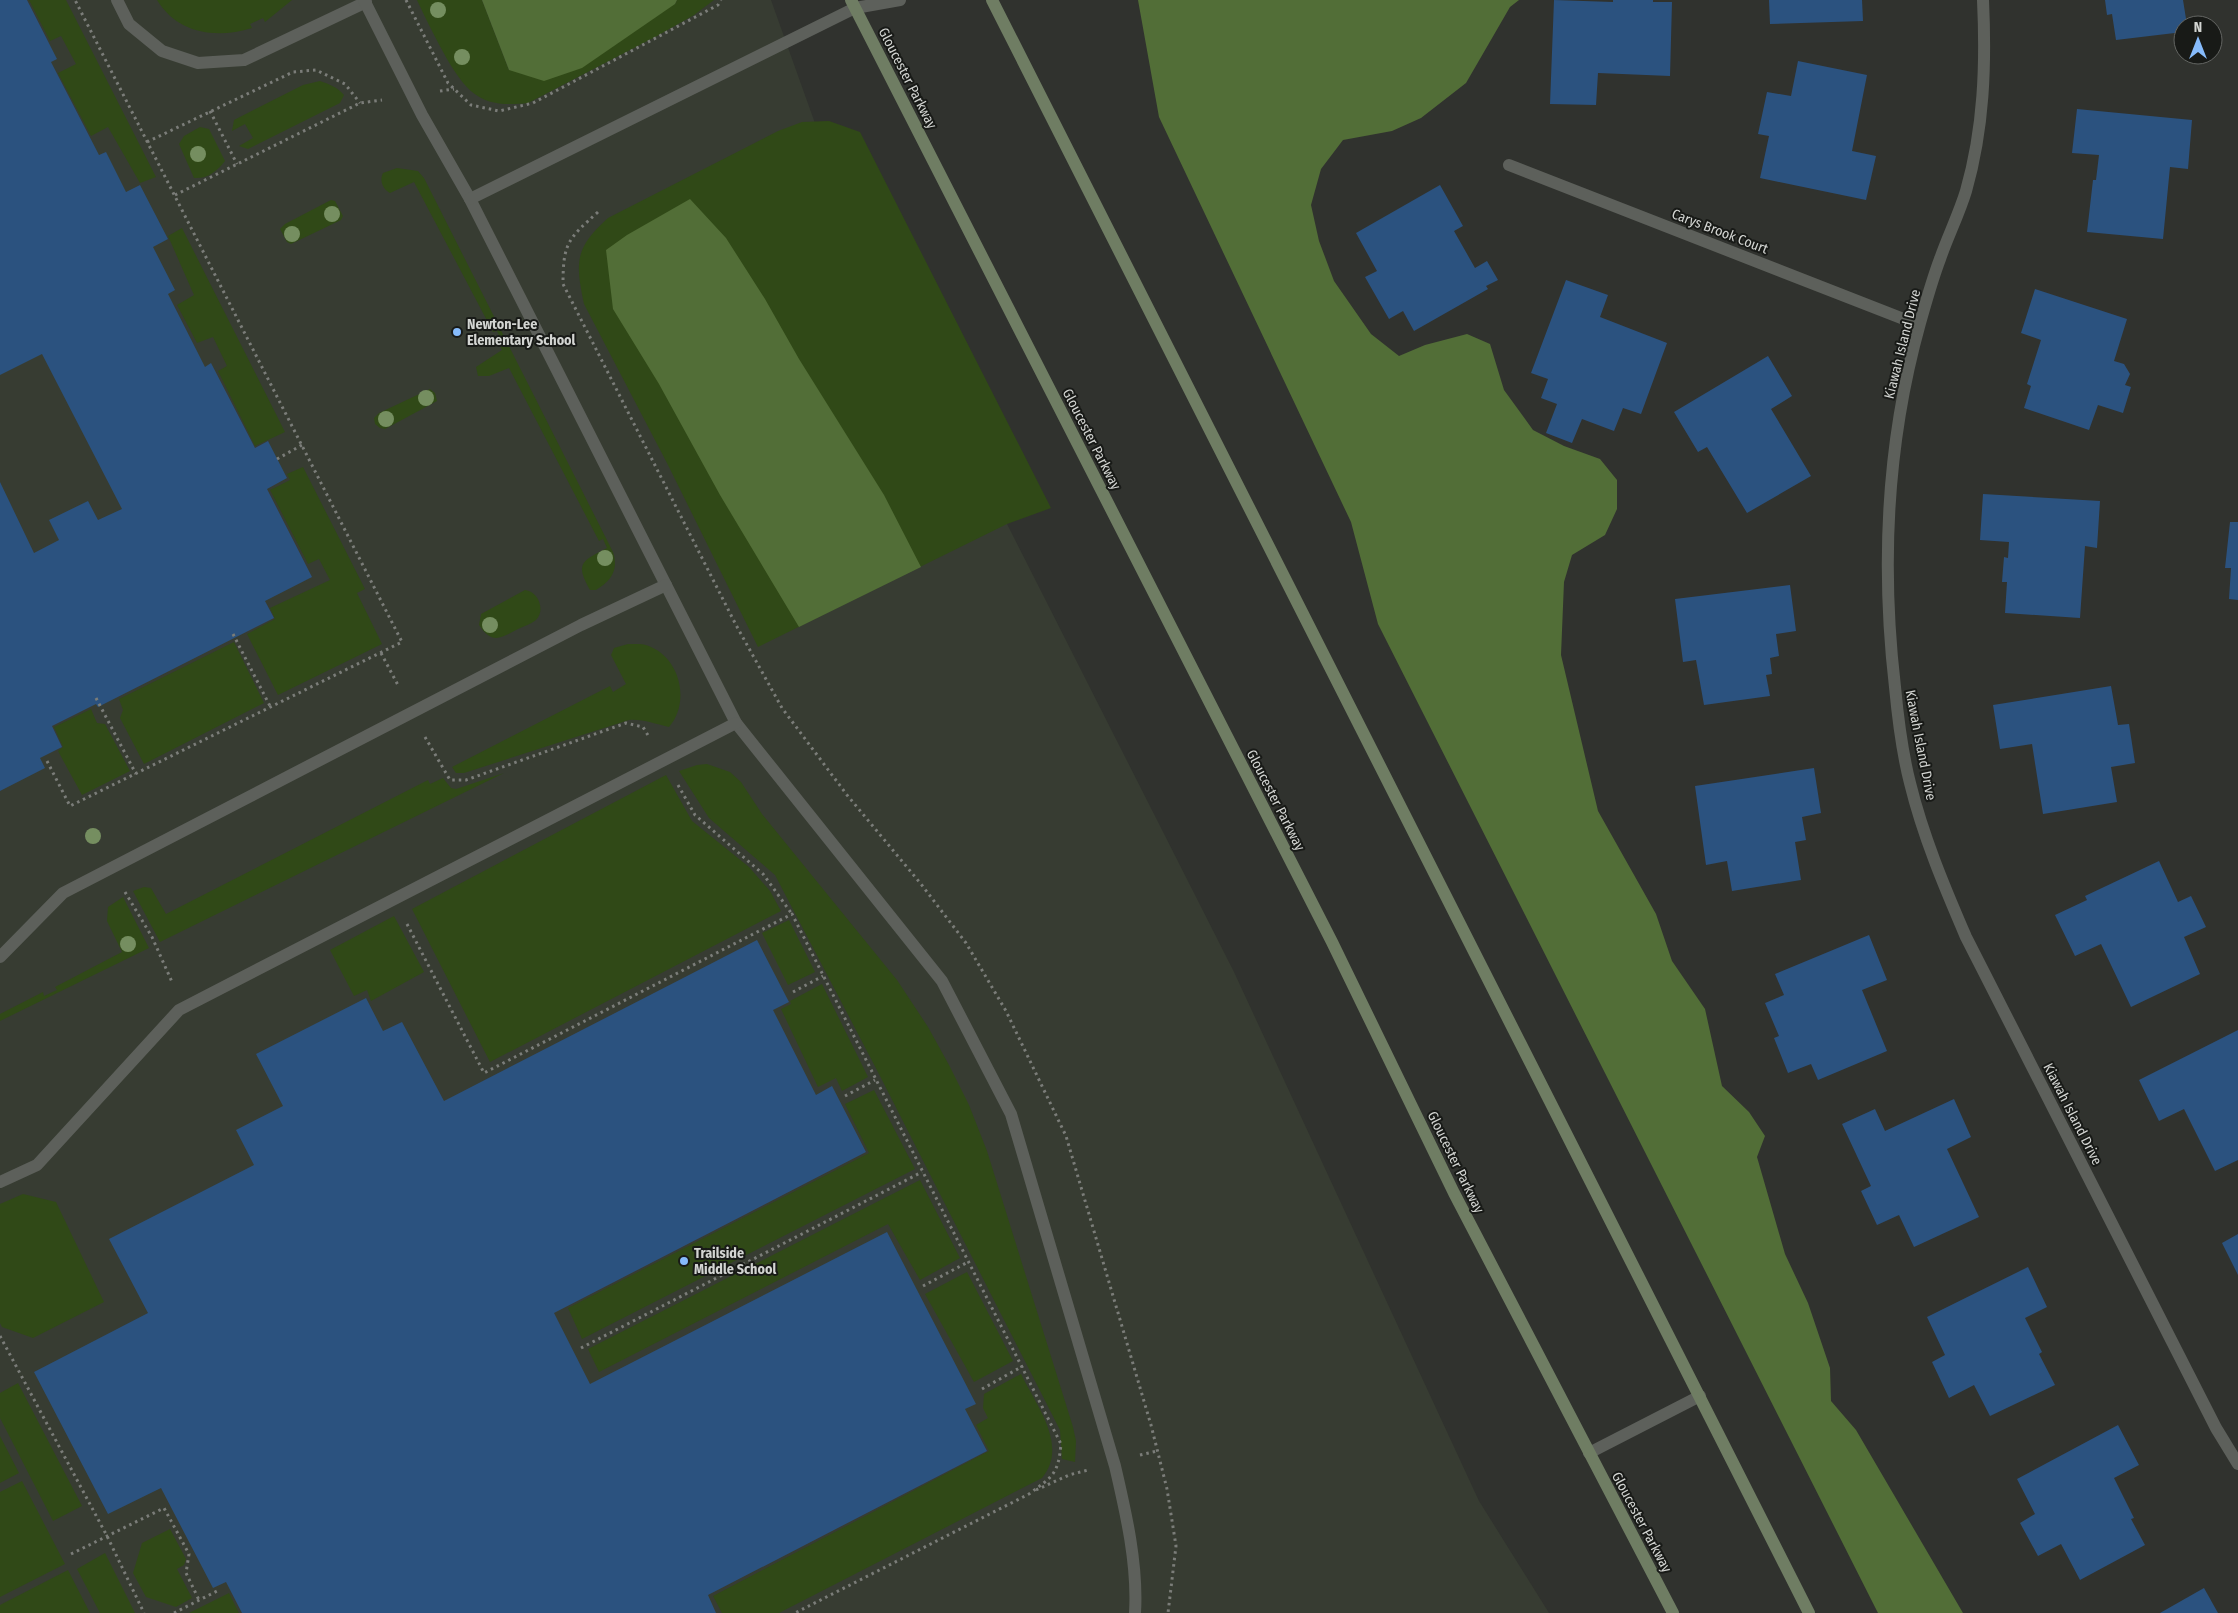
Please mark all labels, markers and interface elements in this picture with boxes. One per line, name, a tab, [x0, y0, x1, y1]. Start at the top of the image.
north arrow	[2173, 15, 2223, 65]
text: N	[2194, 19, 2202, 36]
street label: Gloucester Parkway	[875, 25, 941, 132]
street label: Carys Brook Court	[1669, 205, 1771, 258]
street label: Kiawah Island Drive	[1881, 288, 1924, 401]
place label: Newton-Lee Elementary School	[467, 316, 576, 349]
marker: Newton-Lee Elementary School	[451, 326, 463, 338]
street label: Gloucester Parkway	[1059, 386, 1125, 493]
street label: Kiawah Island Drive	[1901, 688, 1940, 802]
street label: Gloucester Parkway	[1243, 747, 1309, 854]
street label: Kiawah Island Drive	[2040, 1060, 2106, 1168]
street label: Gloucester Parkway	[1424, 1109, 1488, 1217]
place label: Trailside Middle School	[694, 1245, 776, 1278]
marker: Trailside Middle School	[678, 1255, 690, 1267]
street label: Gloucester Parkway	[1608, 1469, 1676, 1576]

